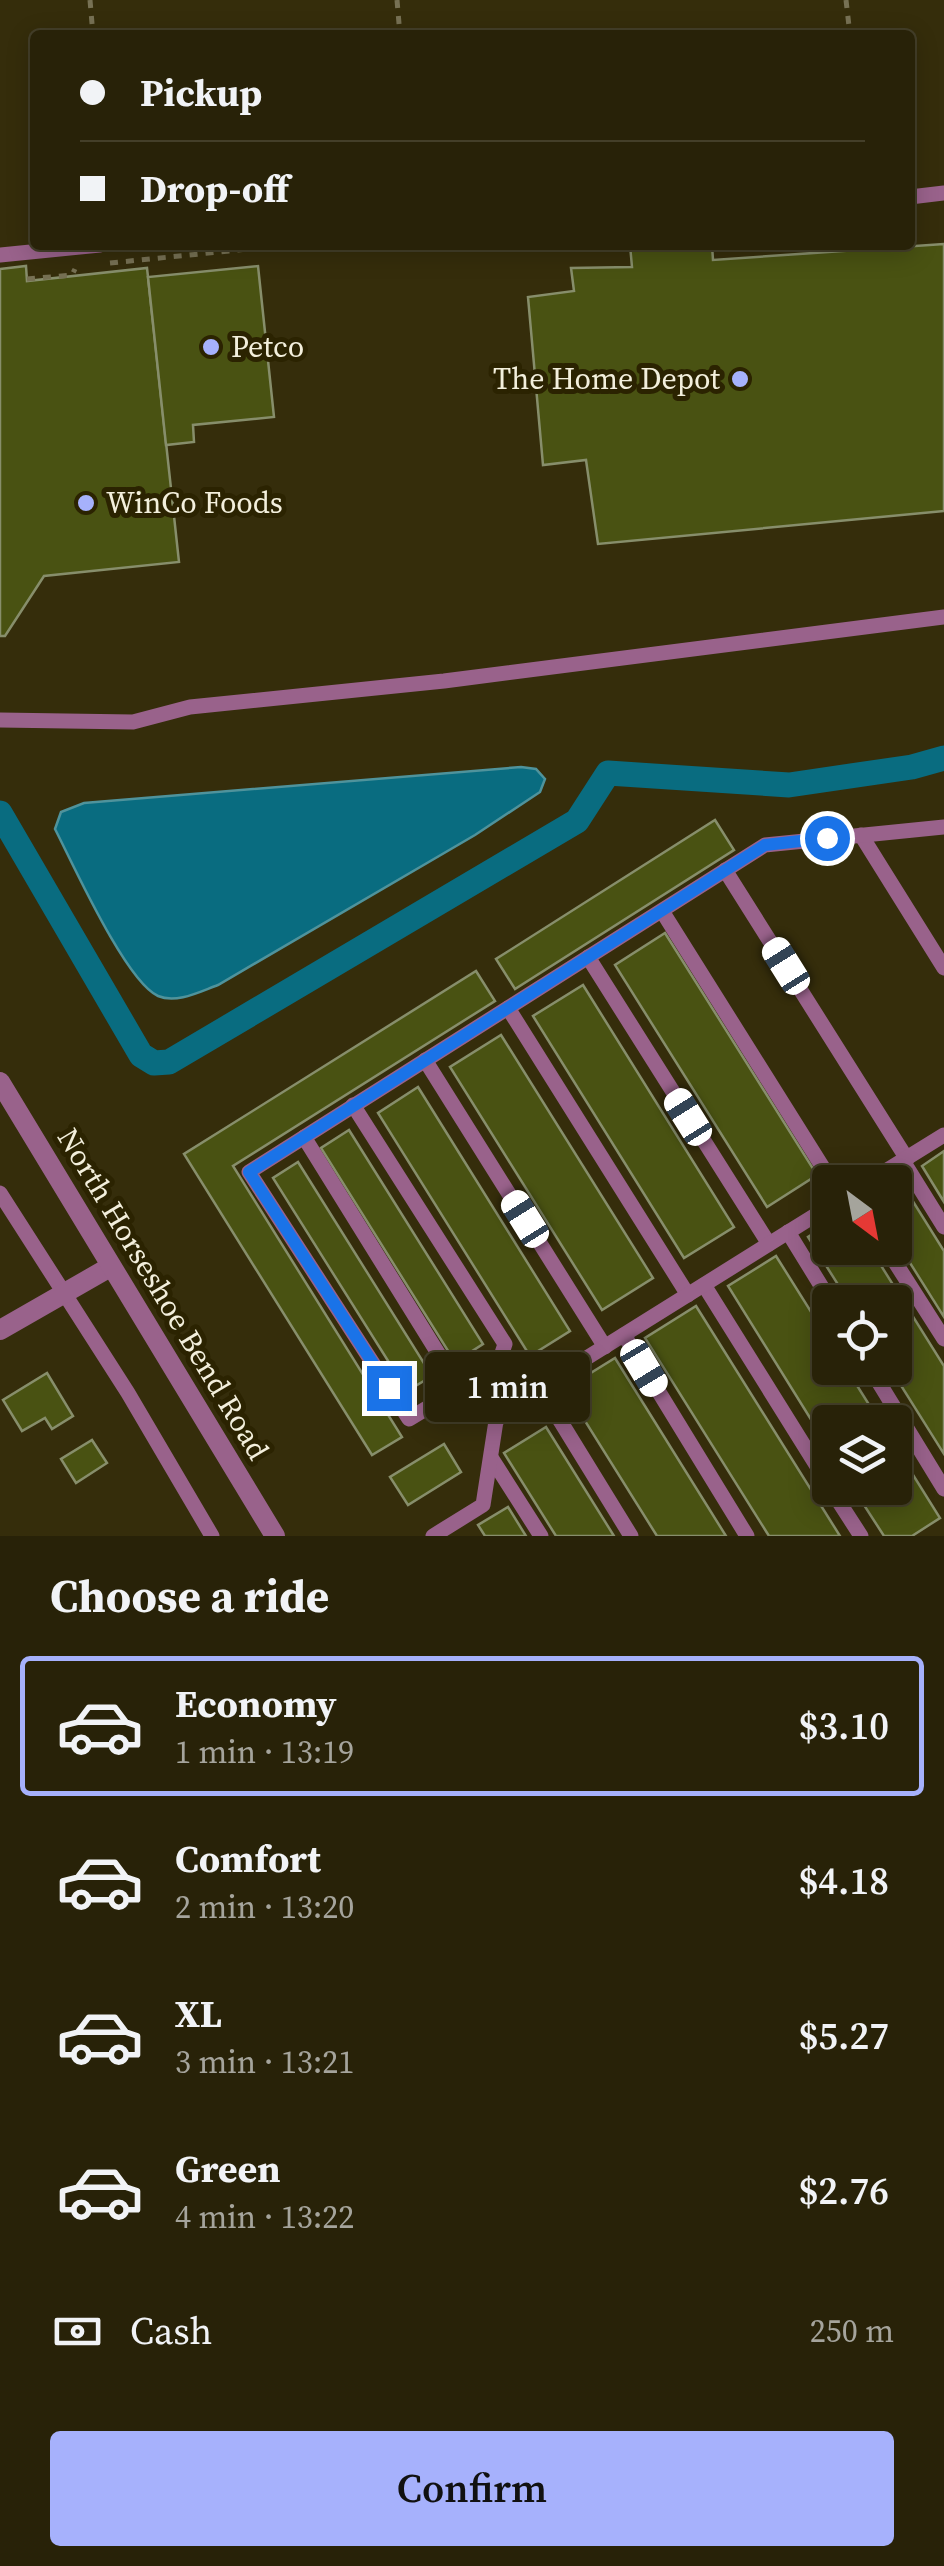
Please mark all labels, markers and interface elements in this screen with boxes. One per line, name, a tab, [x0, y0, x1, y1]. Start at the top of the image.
text: Pickup	[140, 67, 262, 119]
text: Drop-off	[140, 163, 289, 215]
place label: Petco	[231, 326, 304, 367]
marker: Petco	[200, 336, 222, 358]
place label: The Home Depot	[493, 358, 720, 399]
marker: The Home Depot	[729, 368, 751, 390]
place label: WinCo Foods	[106, 482, 283, 523]
marker: WinCo Foods	[75, 492, 97, 514]
route start	[805, 816, 850, 861]
car	[757, 933, 815, 999]
car	[659, 1084, 717, 1150]
street label: North Horseshoe Bend Road	[48, 1120, 279, 1467]
north arrow	[812, 1165, 912, 1265]
map controls	[812, 1165, 912, 1505]
car	[496, 1186, 554, 1252]
button: locate	[812, 1285, 912, 1385]
car	[616, 1335, 672, 1401]
callout: 1 min	[424, 1353, 589, 1423]
text: 1 min	[466, 1365, 549, 1409]
route end	[367, 1366, 412, 1411]
button: layers	[812, 1405, 912, 1505]
text: Choose a ride	[50, 1565, 329, 1627]
text: Economy	[175, 1678, 337, 1730]
icon: car	[55, 1681, 145, 1771]
text: $3.10	[799, 1700, 889, 1752]
text: 1 min · 13:19	[175, 1730, 354, 1774]
text: Comfort	[175, 1833, 321, 1885]
icon: car	[55, 1836, 145, 1926]
text: $4.18	[799, 1855, 889, 1907]
text: 2 min · 13:20	[175, 1885, 354, 1929]
text: XL	[175, 1988, 222, 2040]
icon: car	[55, 1991, 145, 2081]
text: $5.27	[799, 2010, 889, 2062]
text: 3 min · 13:21	[175, 2040, 354, 2084]
text: Green	[175, 2143, 281, 2195]
icon: car	[55, 2146, 145, 2236]
text: $2.76	[799, 2165, 889, 2217]
text: 4 min · 13:22	[175, 2195, 354, 2239]
icon: cash	[50, 2304, 105, 2359]
text: Cash	[130, 2305, 212, 2357]
text: 250 m	[810, 2309, 894, 2353]
button: Confirm	[50, 2431, 894, 2546]

